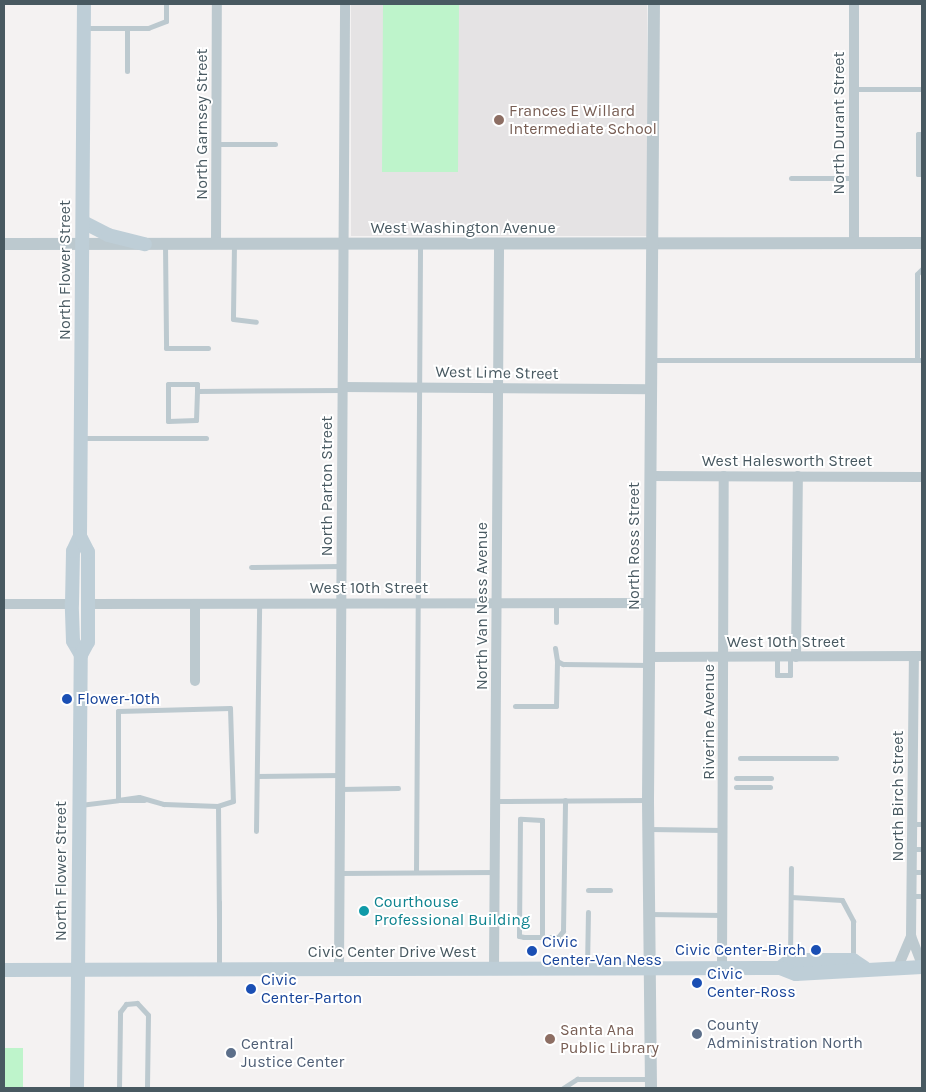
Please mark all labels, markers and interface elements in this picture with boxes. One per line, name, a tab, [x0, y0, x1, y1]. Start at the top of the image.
street label: North Garnsey Street	[192, 48, 212, 200]
street label: North Durant Street	[829, 51, 849, 195]
place label: Frances E Willard Intermediate School	[509, 101, 657, 139]
marker: Frances E Willard Intermediate School	[493, 114, 505, 126]
street label: North Flower Street	[55, 200, 75, 340]
street label: West Washington Avenue	[370, 218, 556, 238]
street label: West Lime Street	[435, 362, 559, 384]
street label: North Parton Street	[317, 416, 337, 556]
street label: West Halesworth Street	[702, 451, 872, 471]
street label: North Ross Street	[624, 482, 644, 610]
street label: North Van Ness Avenue	[472, 522, 492, 690]
street label: West 10th Street	[310, 578, 428, 598]
street label: West 10th Street	[727, 632, 845, 652]
street label: Riverine Avenue	[699, 664, 719, 780]
place label: Flower-10th	[77, 689, 160, 709]
marker: Flower-10th	[61, 693, 73, 705]
street label: North Birch Street	[888, 730, 908, 862]
street label: North Flower Street	[51, 801, 71, 941]
place label: Courthouse Professional Building	[374, 892, 530, 930]
marker: Courthouse Professional Building	[358, 905, 370, 917]
place label: Civic Center-Van Ness	[542, 932, 662, 970]
place label: Civic Center-Birch	[675, 940, 806, 960]
street label: Civic Center Drive West	[308, 942, 476, 962]
marker: Civic Center-Birch	[810, 944, 822, 956]
marker: Civic Center-Van Ness	[526, 945, 538, 957]
place label: Civic Center-Ross	[707, 964, 796, 1002]
place label: Civic Center-Parton	[261, 970, 362, 1008]
marker: Civic Center-Ross	[691, 977, 703, 989]
marker: Civic Center-Parton	[245, 983, 257, 995]
place label: County Administration North	[707, 1015, 863, 1053]
place label: Santa Ana Public Library	[560, 1020, 659, 1058]
marker: County Administration North	[691, 1028, 703, 1040]
marker: Santa Ana Public Library	[544, 1033, 556, 1045]
place label: Central Justice Center	[241, 1034, 344, 1072]
marker: Central Justice Center	[225, 1047, 237, 1059]

